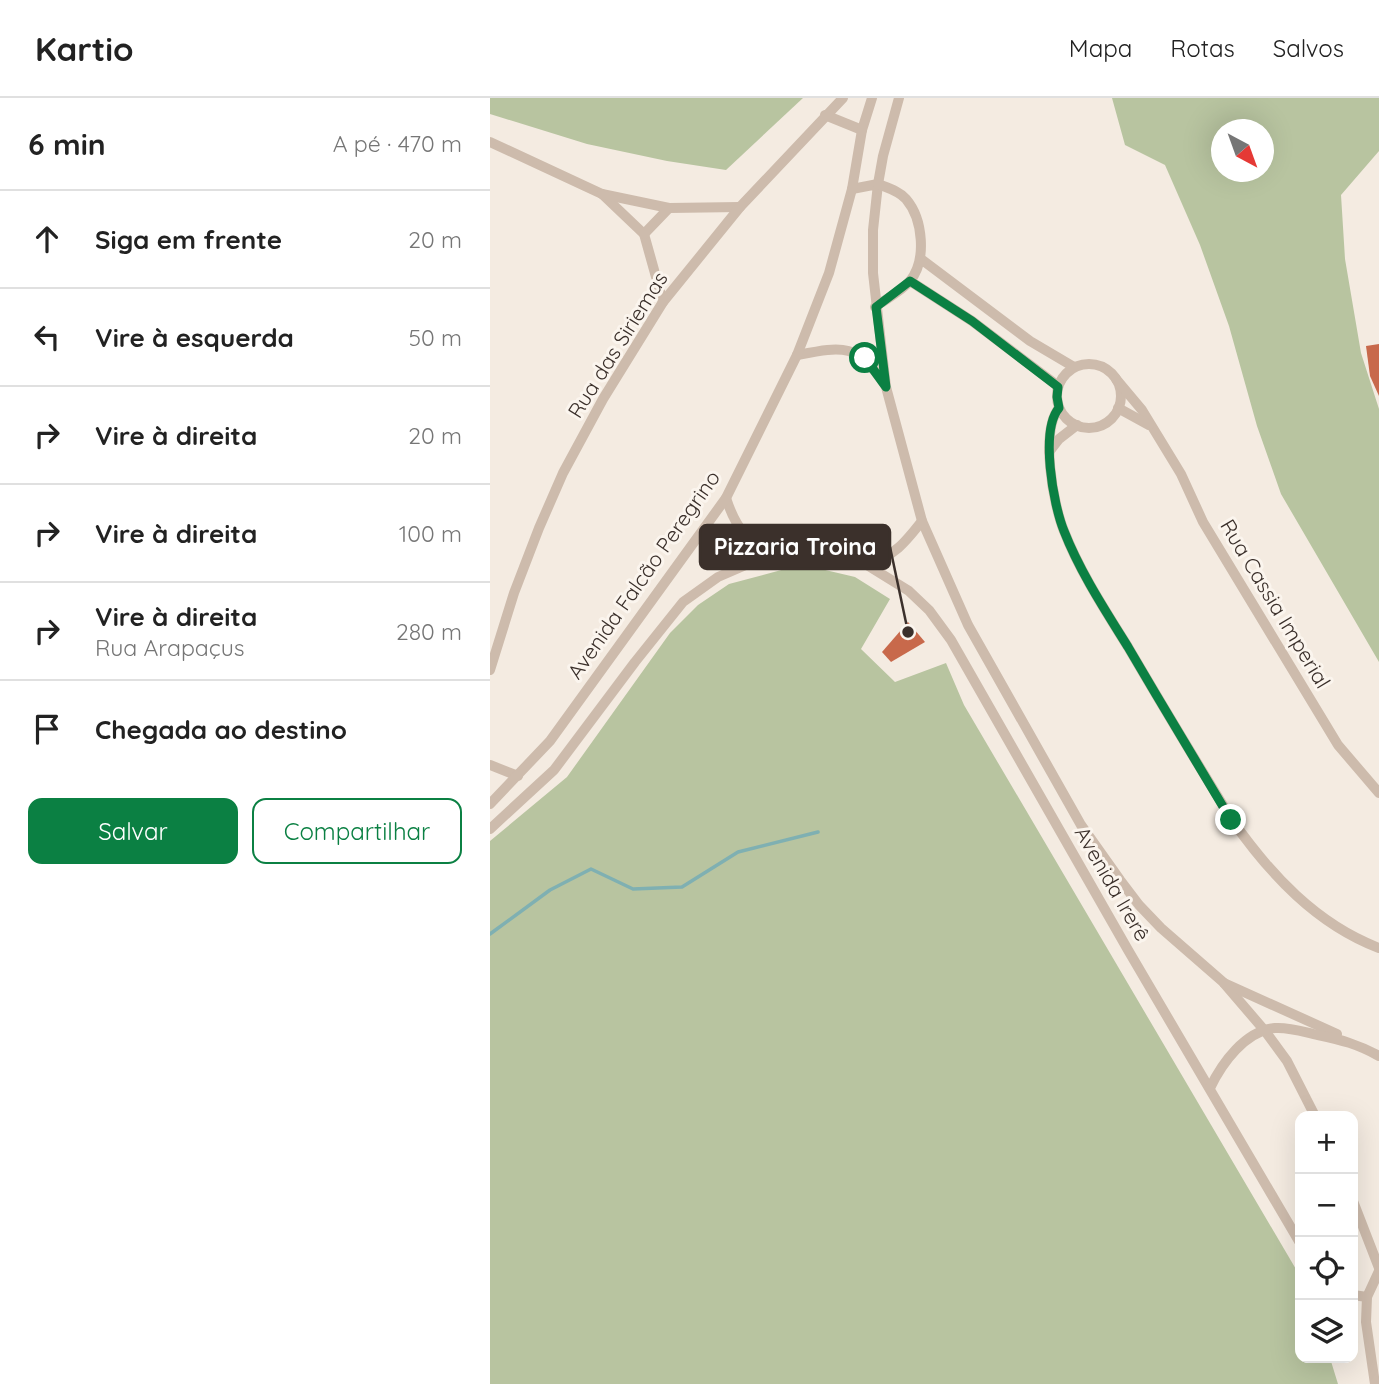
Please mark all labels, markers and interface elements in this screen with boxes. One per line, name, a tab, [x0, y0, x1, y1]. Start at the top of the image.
text: Kartio	[35, 28, 134, 69]
text: Mapa	[1069, 33, 1132, 63]
text: Rotas	[1170, 33, 1235, 63]
text: Salvos	[1273, 33, 1344, 63]
north arrow	[1211, 119, 1274, 182]
text: 6 min	[28, 125, 106, 163]
text: A pé · 470 m	[333, 129, 462, 158]
icon: ahead	[28, 220, 66, 258]
text: Siga em frente	[95, 223, 282, 256]
text: 20 m	[408, 225, 462, 254]
street label: Rua das Siriemas	[562, 266, 673, 423]
icon: left	[28, 318, 66, 356]
text: Vire à esquerda	[95, 321, 294, 354]
text: 50 m	[409, 323, 462, 352]
route start	[849, 342, 880, 373]
icon: right	[28, 416, 66, 454]
text: Vire à direita	[95, 419, 257, 452]
text: 20 m	[408, 421, 462, 450]
street label: Avenida Falcão Peregrino	[561, 465, 725, 684]
icon: right	[28, 514, 66, 552]
street label: Rua Cassia Imperial	[1215, 514, 1337, 693]
text: Vire à direita	[95, 517, 257, 550]
text: 100 m	[399, 519, 462, 548]
callout: Pizzaria Troina	[700, 525, 890, 569]
text: Pizzaria Troina	[714, 532, 876, 561]
text: Vire à direita	[95, 600, 257, 633]
icon: right	[28, 612, 66, 650]
text: 280 m	[396, 617, 462, 646]
text: Rua Arapaçus	[95, 633, 245, 662]
icon: arrive	[28, 710, 66, 748]
text: Chegada ao destino	[95, 713, 347, 746]
button: Salvar	[28, 798, 238, 864]
button: Compartilhar	[252, 798, 462, 864]
route end	[1215, 804, 1246, 835]
street label: Avenida Irerê	[1070, 822, 1156, 945]
map controls	[1295, 1111, 1358, 1363]
button: +	[1295, 1111, 1358, 1174]
button: −	[1295, 1174, 1358, 1237]
button: locate	[1295, 1237, 1358, 1300]
button: layers	[1295, 1300, 1358, 1363]

